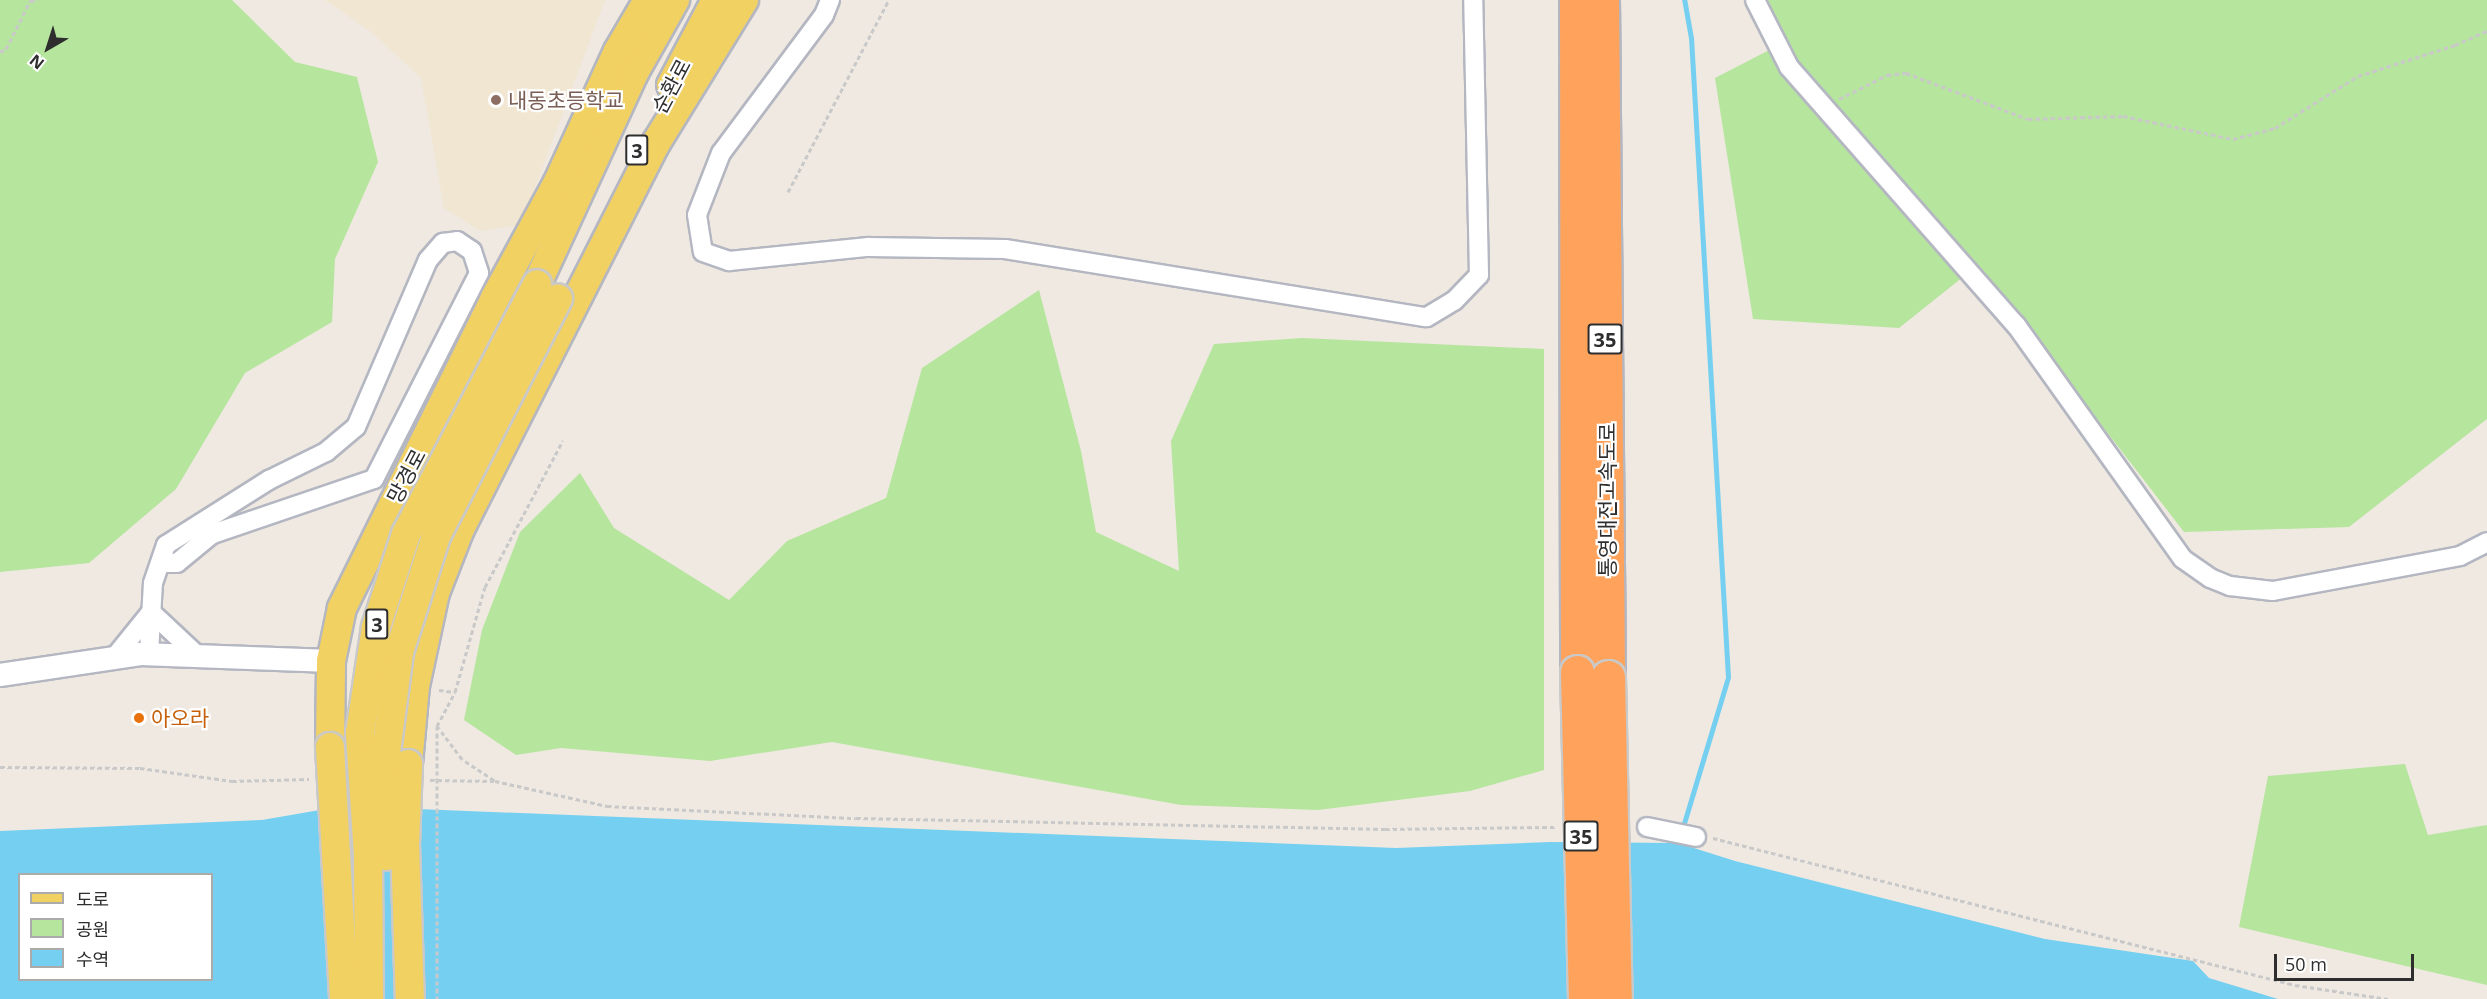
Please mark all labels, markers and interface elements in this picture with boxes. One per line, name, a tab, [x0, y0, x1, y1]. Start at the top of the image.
north arrow	[18, 18, 78, 78]
text: N	[25, 49, 49, 75]
street label: 순환로	[646, 54, 696, 118]
place label: 내동초등학교	[508, 87, 624, 113]
marker: 내동초등학교	[489, 93, 503, 107]
road number: 3	[625, 133, 649, 167]
road number: 35	[1587, 322, 1623, 356]
street label: 통영대전고속도로	[1594, 423, 1620, 577]
street label: 망경로	[381, 444, 431, 508]
road number: 3	[365, 607, 389, 641]
place label: 아오라	[151, 705, 209, 731]
marker: 아오라	[132, 711, 146, 725]
road number: 35	[1563, 819, 1599, 853]
legend	[18, 873, 213, 981]
text: 도로	[76, 887, 109, 911]
text: 공원	[76, 917, 109, 941]
scale bar	[2277, 942, 2416, 980]
text: 수역	[76, 947, 109, 971]
text: 50 m	[2285, 952, 2327, 976]

